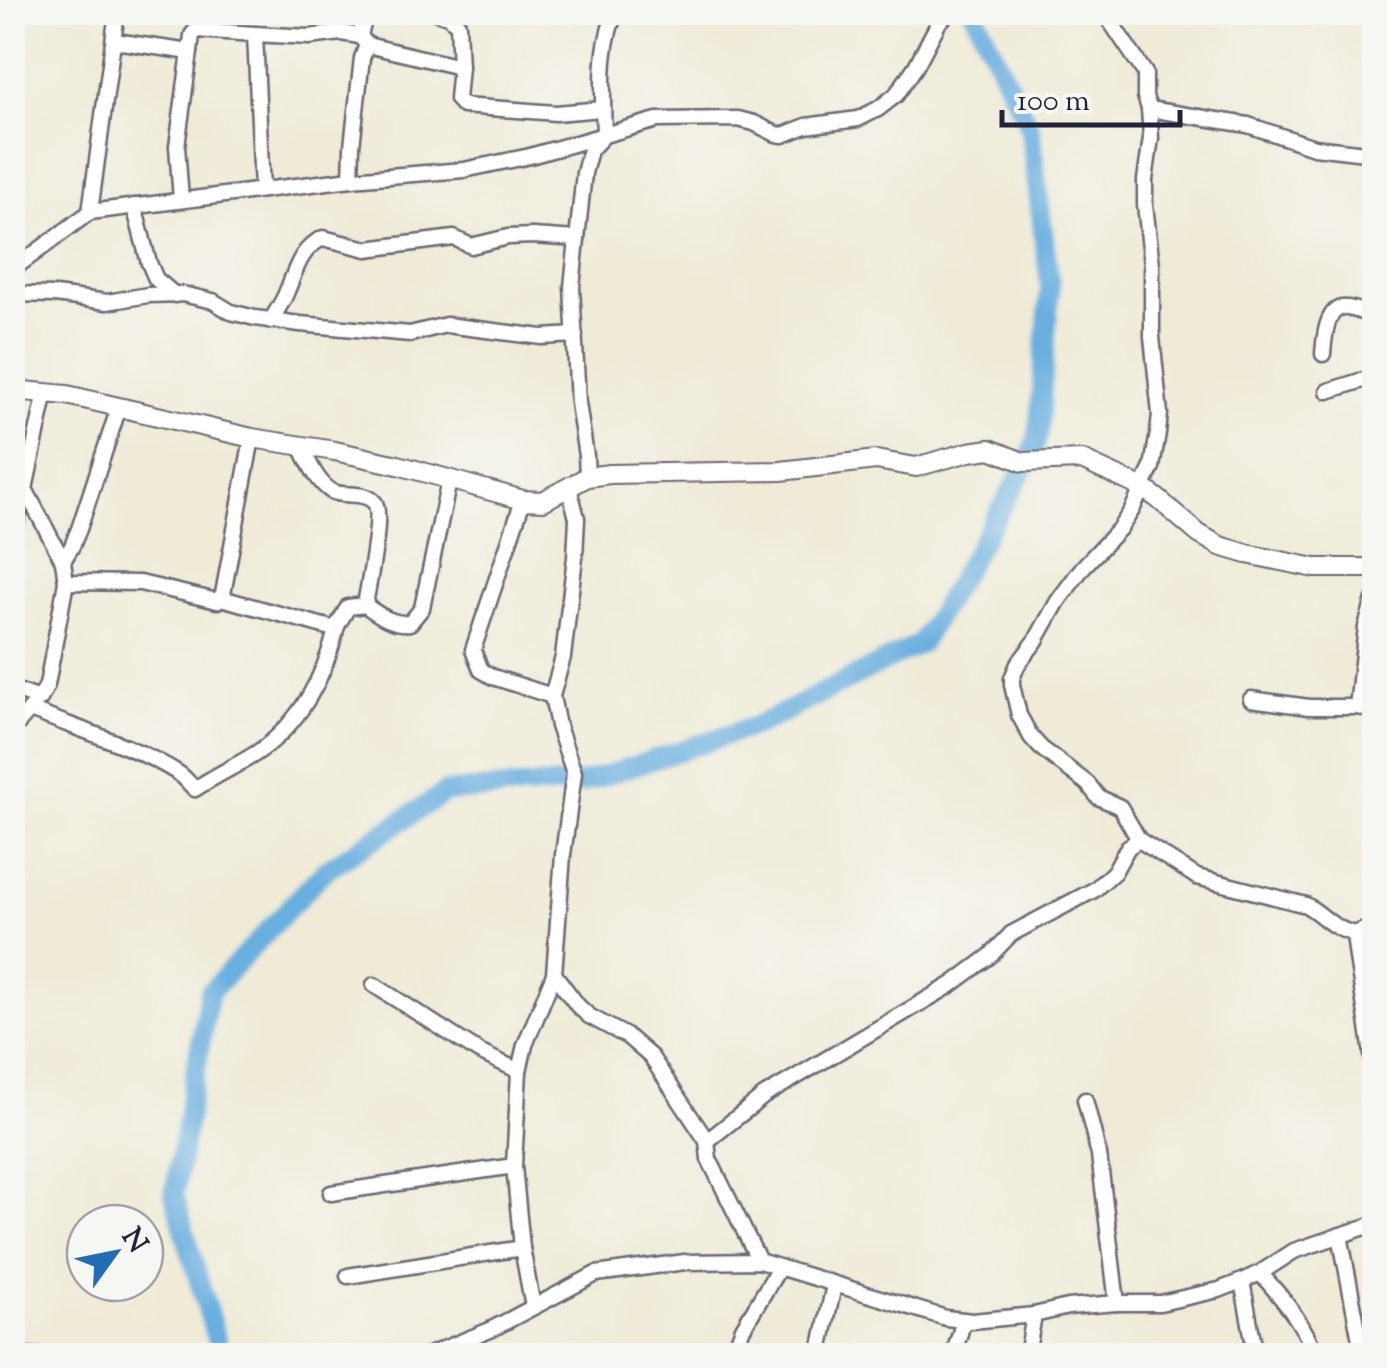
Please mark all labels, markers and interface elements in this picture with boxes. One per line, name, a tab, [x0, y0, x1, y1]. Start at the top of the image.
scale bar	[1002, 65, 1180, 127]
text: 100 m	[1017, 81, 1090, 124]
north arrow	[65, 1203, 165, 1303]
text: N	[111, 1221, 156, 1261]

